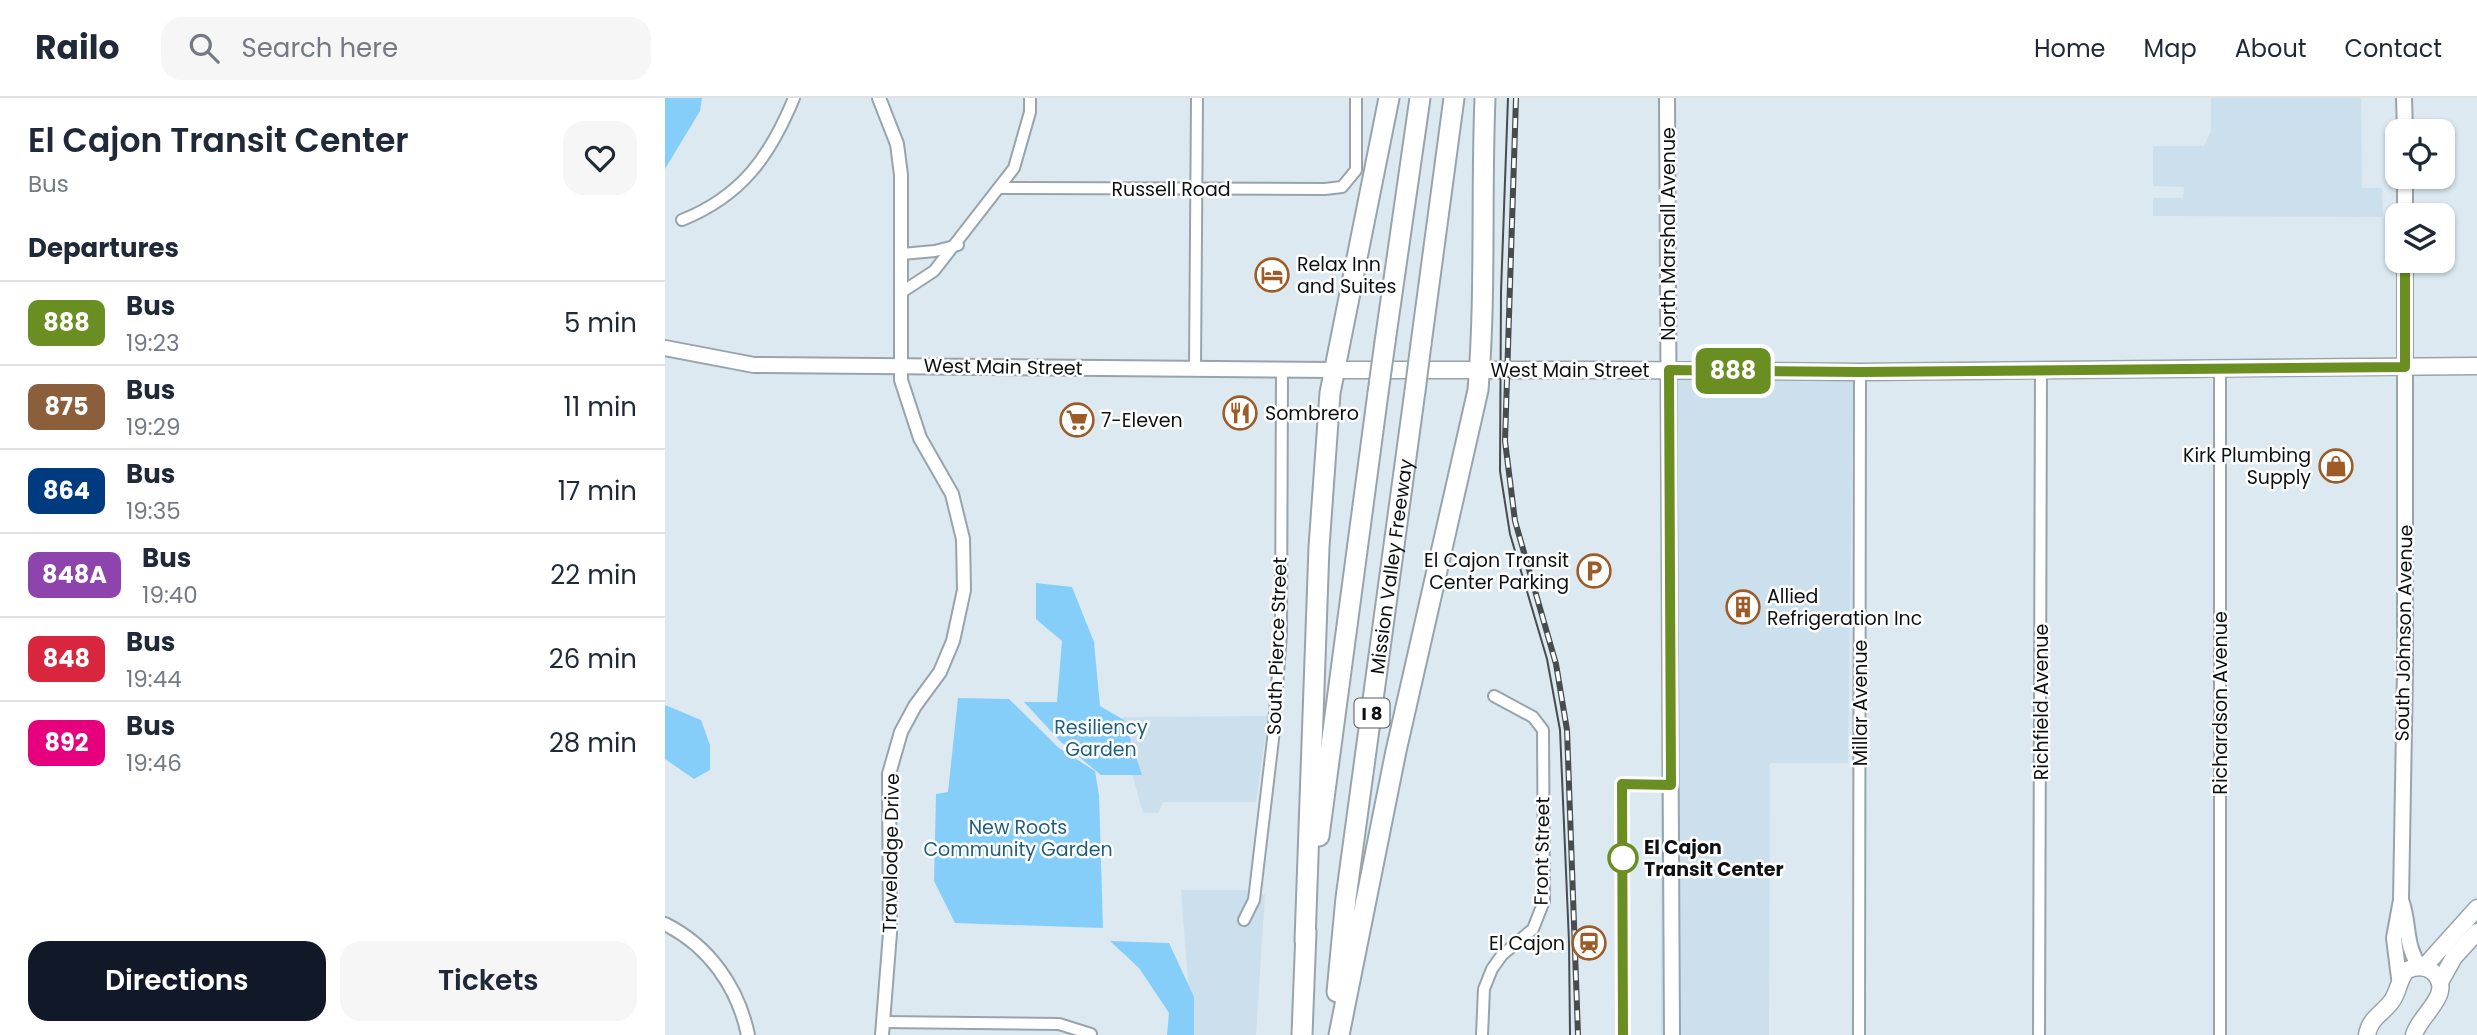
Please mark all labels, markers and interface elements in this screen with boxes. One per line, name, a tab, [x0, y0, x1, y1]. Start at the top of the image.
search box	[161, 17, 651, 80]
text: Railo	[35, 24, 119, 71]
icon: search	[185, 29, 223, 67]
text: Search here	[241, 30, 398, 66]
text: Home	[2034, 32, 2106, 65]
text: Map	[2144, 32, 2197, 65]
text: About	[2235, 32, 2306, 65]
text: Contact	[2344, 32, 2442, 65]
text: El Cajon Transit Center	[28, 117, 409, 164]
map controls	[2385, 119, 2455, 273]
button: locate	[2385, 119, 2455, 189]
button: heart	[563, 121, 637, 195]
street label: North Marshall Avenue	[1655, 127, 1682, 341]
text: Bus	[28, 168, 69, 200]
street label: Russell Road	[1111, 176, 1231, 203]
button: layers	[2385, 203, 2455, 273]
text: Departures	[28, 230, 179, 266]
place label: Relax Inn and Suites	[1297, 251, 1397, 300]
hotel icon: Relax Inn and Suites	[1253, 256, 1291, 294]
text: Bus	[126, 288, 175, 324]
text: 5 min	[564, 305, 637, 341]
text: 888	[43, 306, 90, 339]
text: 19:23	[126, 327, 180, 359]
line badge: 888	[1693, 348, 1773, 394]
street label: West Main Street	[923, 352, 1083, 382]
text: 888	[1710, 354, 1756, 387]
street label: West Main Street	[1491, 357, 1650, 384]
text: Bus	[126, 372, 175, 408]
text: 11 min	[564, 389, 637, 425]
text: 875	[45, 390, 89, 423]
restaurant icon: Sombrero	[1221, 394, 1259, 432]
place label: Sombrero	[1265, 400, 1359, 427]
supermarket icon: 7-Eleven	[1058, 401, 1096, 439]
place label: 7-Eleven	[1101, 407, 1183, 434]
text: 19:29	[126, 411, 180, 443]
place label: Kirk Plumbing Supply	[2183, 442, 2311, 491]
shop icon: Kirk Plumbing Supply	[2317, 447, 2355, 485]
text: Bus	[126, 456, 175, 492]
street label: Mission Valley Freeway	[1363, 457, 1419, 676]
text: 17 min	[558, 473, 637, 509]
text: 864	[43, 474, 90, 507]
text: 19:35	[126, 495, 181, 527]
street label: South Johnson Avenue	[2389, 524, 2419, 742]
text: Bus	[142, 540, 191, 576]
place label: El Cajon Transit Center Parking	[1424, 547, 1569, 596]
parking icon: El Cajon Transit Center Parking	[1575, 552, 1613, 590]
street label: South Pierce Street	[1260, 556, 1294, 736]
text: 22 min	[550, 557, 637, 593]
text: 848A	[42, 558, 107, 591]
text: 19:40	[142, 579, 198, 611]
place label: Allied Refrigeration Inc	[1767, 583, 1922, 632]
building icon: Allied Refrigeration Inc	[1724, 588, 1762, 626]
street label: Richardson Avenue	[2207, 611, 2234, 795]
text: Bus	[126, 624, 175, 660]
street label: Richfield Avenue	[2028, 624, 2055, 780]
street label: Millar Avenue	[1847, 640, 1874, 766]
text: 26 min	[549, 641, 637, 677]
text: 848	[43, 642, 90, 675]
text: 19:44	[126, 663, 182, 695]
road number: I 8	[1355, 698, 1389, 728]
text: Bus	[126, 708, 175, 744]
park label: Resiliency Garden	[1054, 714, 1148, 763]
text: 28 min	[549, 725, 637, 761]
text: 892	[44, 726, 89, 759]
text: 19:46	[126, 747, 182, 779]
street label: Travelodge Drive	[876, 773, 906, 933]
street label: Front Street	[1528, 796, 1556, 906]
park label: New Roots Community Garden	[923, 814, 1113, 863]
place label: El Cajon Transit Center	[1644, 834, 1784, 883]
marker: El Cajon Transit Center	[1608, 843, 1638, 873]
station icon: El Cajon	[1570, 924, 1608, 962]
place label: El Cajon	[1489, 930, 1565, 957]
button: Directions	[28, 941, 326, 1021]
button: Tickets	[340, 941, 637, 1021]

